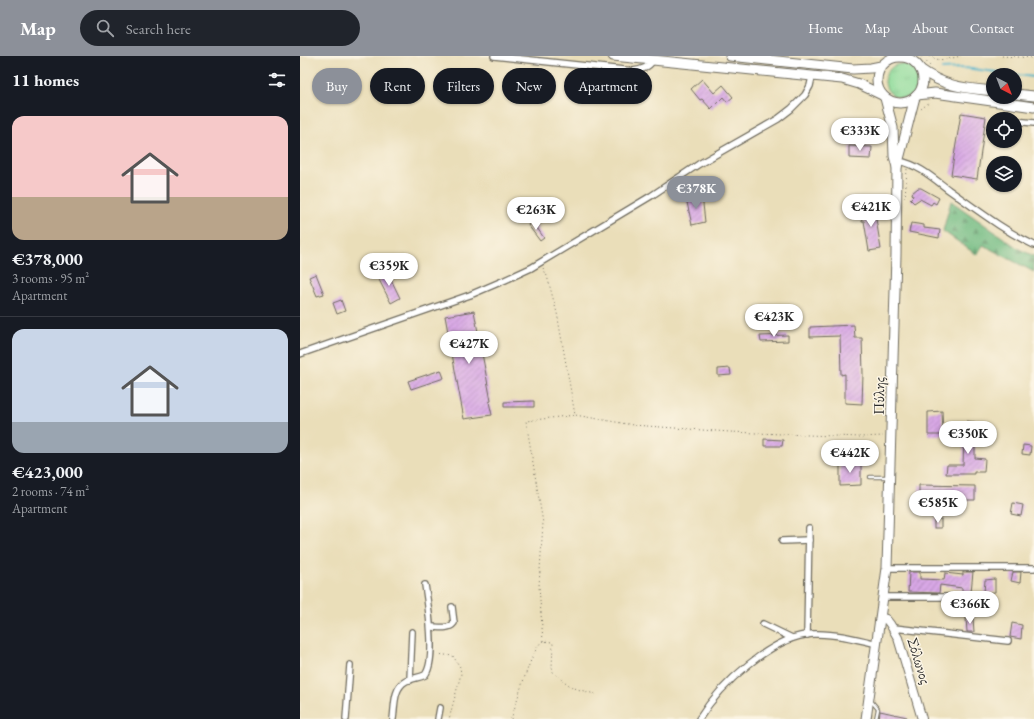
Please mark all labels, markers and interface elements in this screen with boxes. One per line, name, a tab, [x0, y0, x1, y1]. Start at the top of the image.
search box	[80, 10, 360, 46]
text: Map	[20, 16, 56, 41]
icon: search	[94, 17, 116, 39]
text: Search here	[126, 19, 191, 38]
text: Home	[808, 19, 843, 37]
text: Map	[865, 19, 890, 37]
text: About	[912, 19, 948, 37]
text: Contact	[970, 19, 1014, 37]
chip: Buy	[312, 68, 362, 104]
chip: Rent	[370, 68, 425, 104]
chip: Filters	[433, 68, 494, 104]
chip: New	[502, 68, 556, 104]
chip: Apartment	[564, 68, 652, 104]
north arrow	[986, 68, 1022, 104]
map controls	[986, 68, 1022, 192]
text: 11 homes	[12, 69, 79, 91]
icon: filters	[266, 69, 288, 91]
button: locate	[986, 112, 1022, 148]
pin: €333K	[832, 118, 888, 152]
text: €333K	[840, 122, 880, 139]
icon: home	[114, 142, 186, 214]
button: layers	[986, 156, 1022, 192]
pin: €378K	[668, 176, 724, 210]
text: €378K	[676, 180, 716, 197]
pin: €421K	[843, 194, 899, 228]
pin: €263K	[508, 197, 564, 231]
text: €421K	[851, 198, 891, 215]
text: €263K	[516, 201, 556, 218]
text: €378,000	[12, 248, 83, 270]
pin: €359K	[361, 253, 417, 287]
text: €359K	[369, 257, 409, 274]
text: 3 rooms · 95 m²	[12, 270, 89, 287]
text: Apartment	[12, 287, 67, 304]
pin: €423K	[746, 304, 802, 338]
text: €423K	[754, 308, 794, 325]
pin: €427K	[441, 331, 497, 365]
text: €427K	[449, 335, 489, 352]
icon: home	[114, 355, 186, 427]
street label: Πύλης	[869, 377, 888, 415]
pin: €350K	[940, 421, 996, 455]
text: €350K	[948, 425, 988, 442]
pin: €442K	[822, 440, 878, 474]
text: €442K	[830, 444, 870, 461]
text: €423,000	[12, 461, 83, 483]
text: 2 rooms · 74 m²	[12, 483, 89, 500]
pin: €585K	[910, 490, 966, 524]
text: €585K	[918, 494, 958, 511]
text: Apartment	[12, 500, 67, 517]
pin: €366K	[942, 591, 998, 625]
text: €366K	[950, 595, 990, 612]
street label: Σόλωνος	[903, 635, 936, 686]

